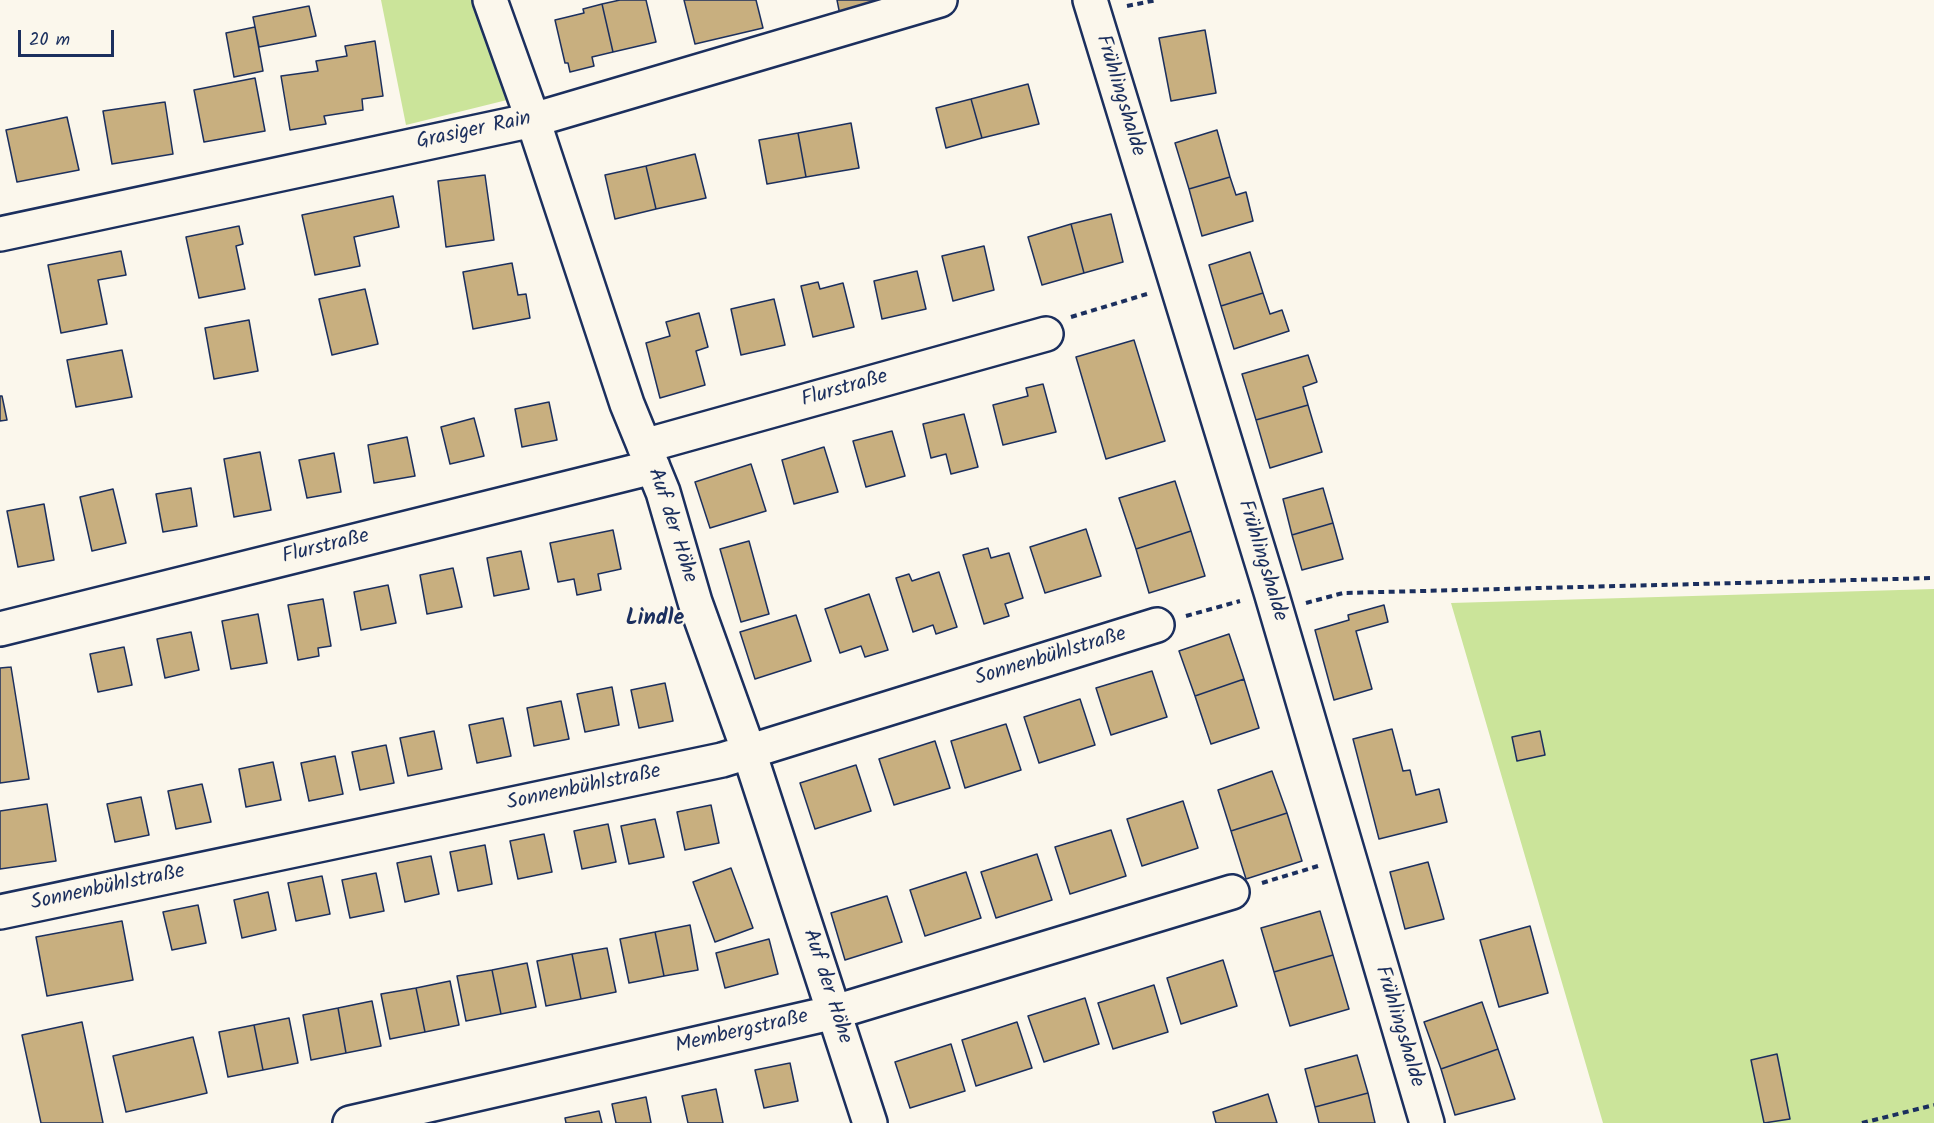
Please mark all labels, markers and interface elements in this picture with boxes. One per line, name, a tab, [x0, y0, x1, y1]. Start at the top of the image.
scale bar	[21, 18, 117, 56]
text: 20 m	[29, 26, 70, 55]
street label: Frühlingshalde	[1089, 32, 1149, 160]
street label: Grasiger Rain	[414, 108, 534, 156]
street label: Flurstraße	[799, 366, 891, 414]
street label: Auf der Höhe	[641, 466, 701, 586]
street label: Frühlingshalde	[1231, 497, 1291, 625]
street label: Flurstraße	[280, 525, 372, 571]
district label: Lindle	[626, 607, 684, 633]
street label: Sonnenbühlstraße	[972, 623, 1130, 693]
street label: Sonnenbühlstraße	[505, 760, 663, 818]
street label: Sonnenbühlstraße	[29, 860, 187, 918]
street label: Auf der Höhe	[796, 927, 856, 1047]
street label: Frühlingshalde	[1368, 963, 1428, 1091]
street label: Membergstraße	[673, 1005, 811, 1061]

